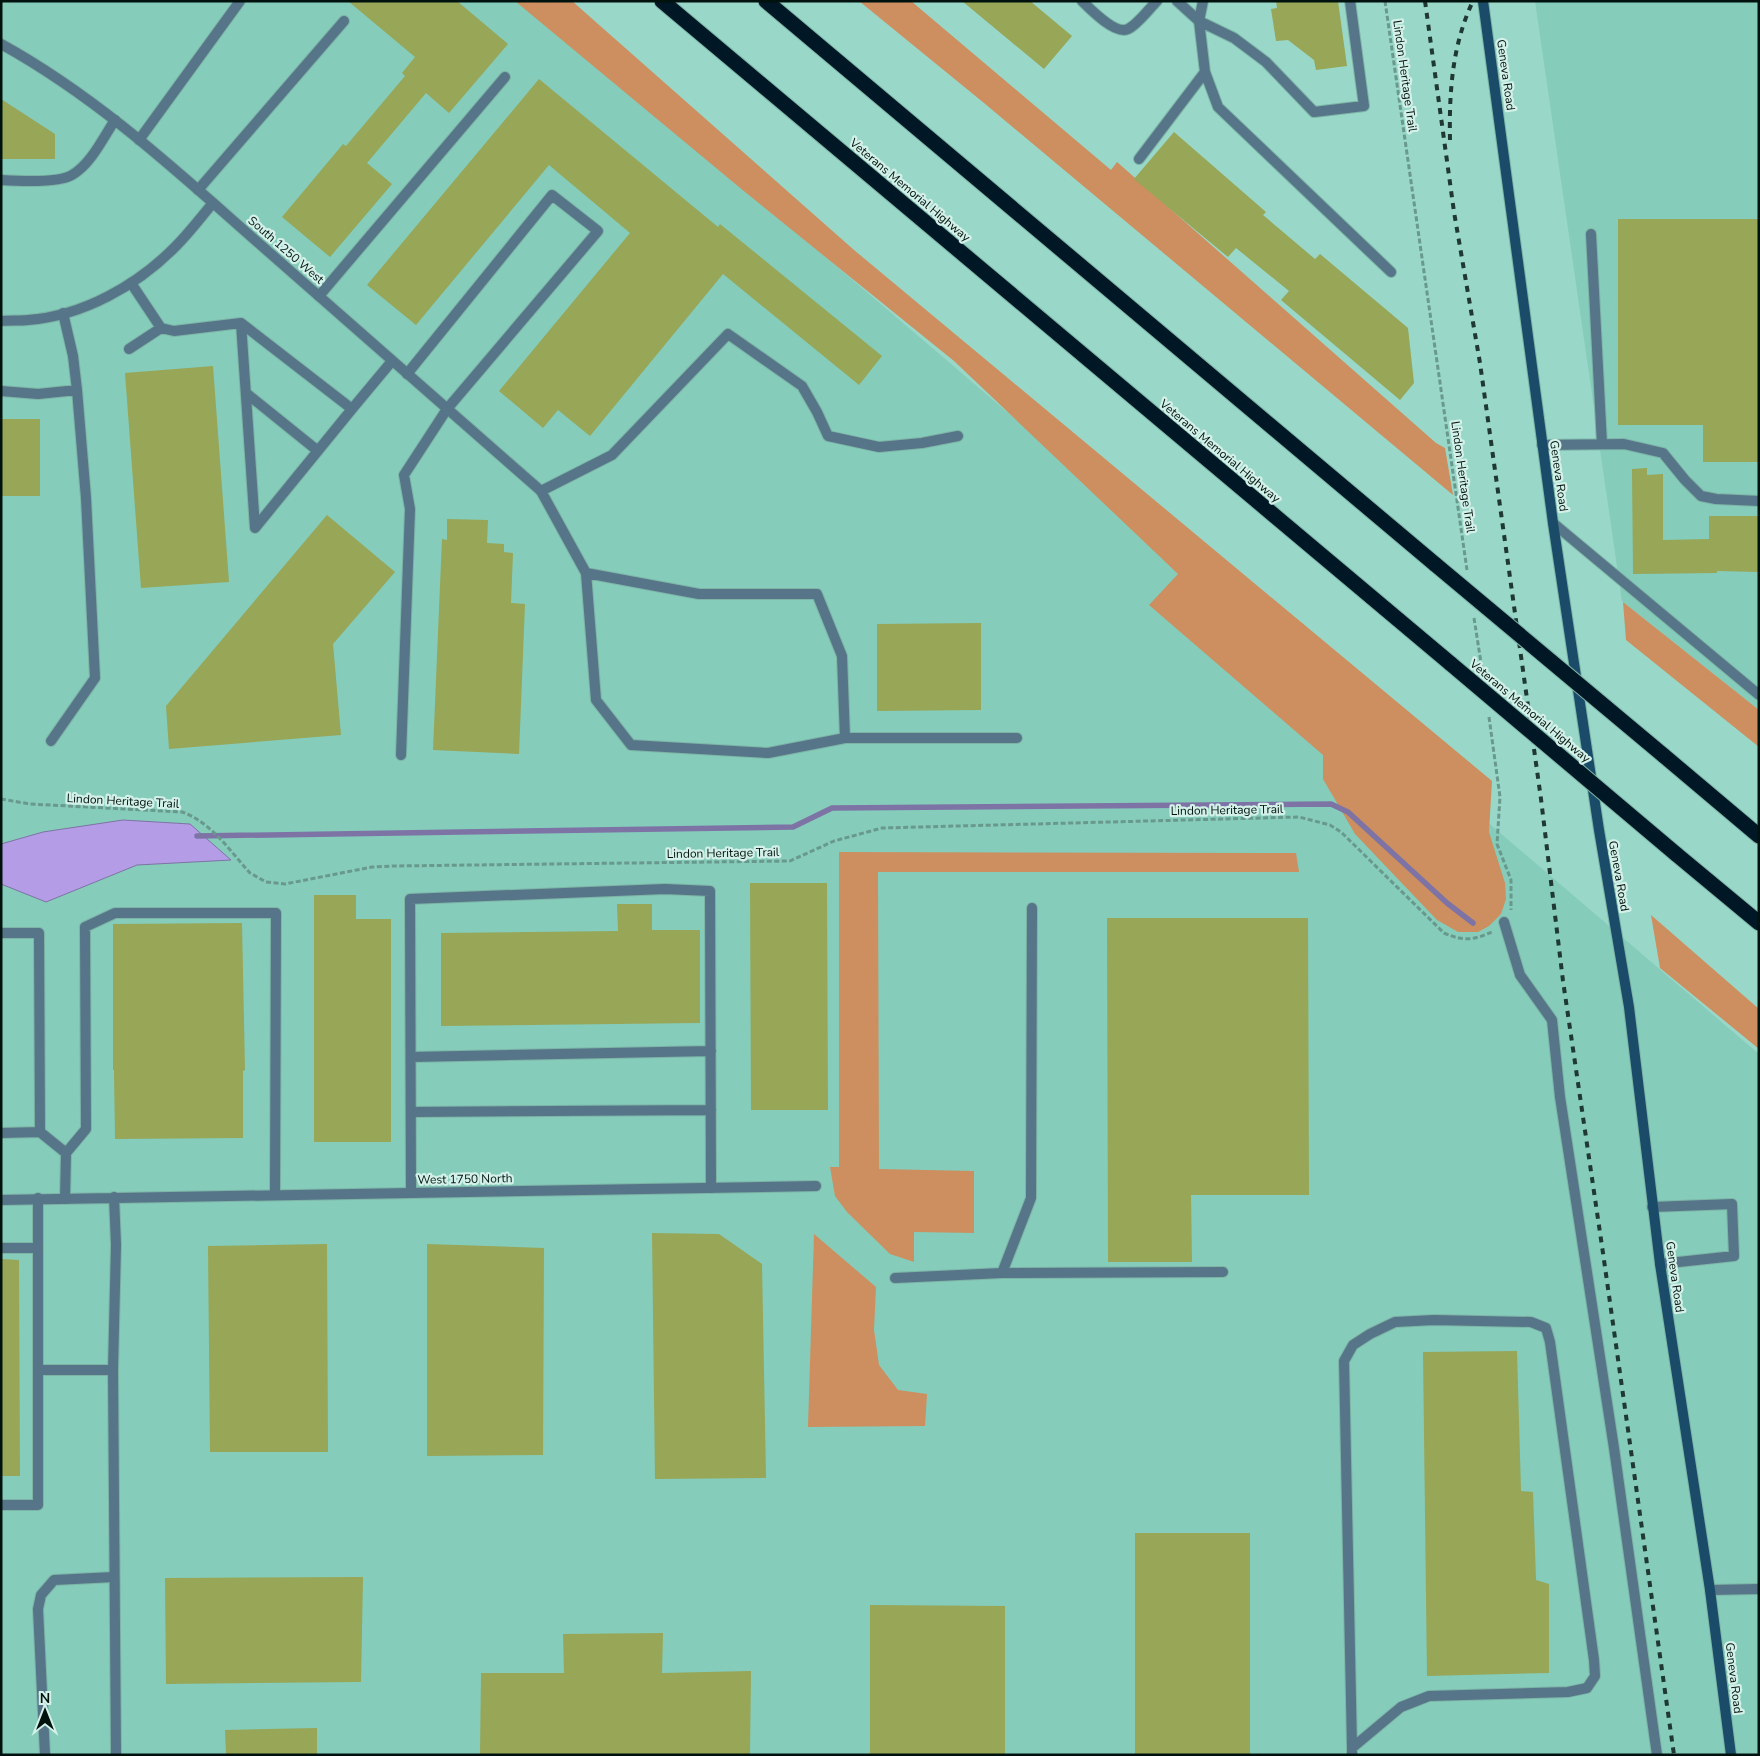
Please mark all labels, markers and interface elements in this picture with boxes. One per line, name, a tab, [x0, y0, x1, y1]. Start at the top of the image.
street label: Lindon Heritage Trail	[1389, 19, 1421, 133]
street label: Geneva Road	[1493, 38, 1519, 112]
street label: Veterans Memorial Highway	[846, 134, 974, 246]
street label: South 1250 West	[245, 213, 328, 288]
street label: Veterans Memorial Highway	[1156, 395, 1284, 507]
street label: Lindon Heritage Trail	[1447, 420, 1479, 534]
street label: Geneva Road	[1546, 439, 1572, 513]
street label: Veterans Memorial Highway	[1466, 655, 1594, 767]
street label: Lindon Heritage Trail	[66, 790, 180, 812]
street label: Lindon Heritage Trail	[1171, 801, 1284, 819]
street label: Geneva Road	[1605, 839, 1633, 913]
street label: Lindon Heritage Trail	[667, 844, 780, 862]
street label: West 1750 North	[417, 1170, 513, 1188]
street label: Geneva Road	[1662, 1240, 1688, 1314]
street label: Geneva Road	[1722, 1641, 1746, 1715]
north arrow	[20, 1686, 70, 1736]
text: N	[40, 1689, 50, 1708]

